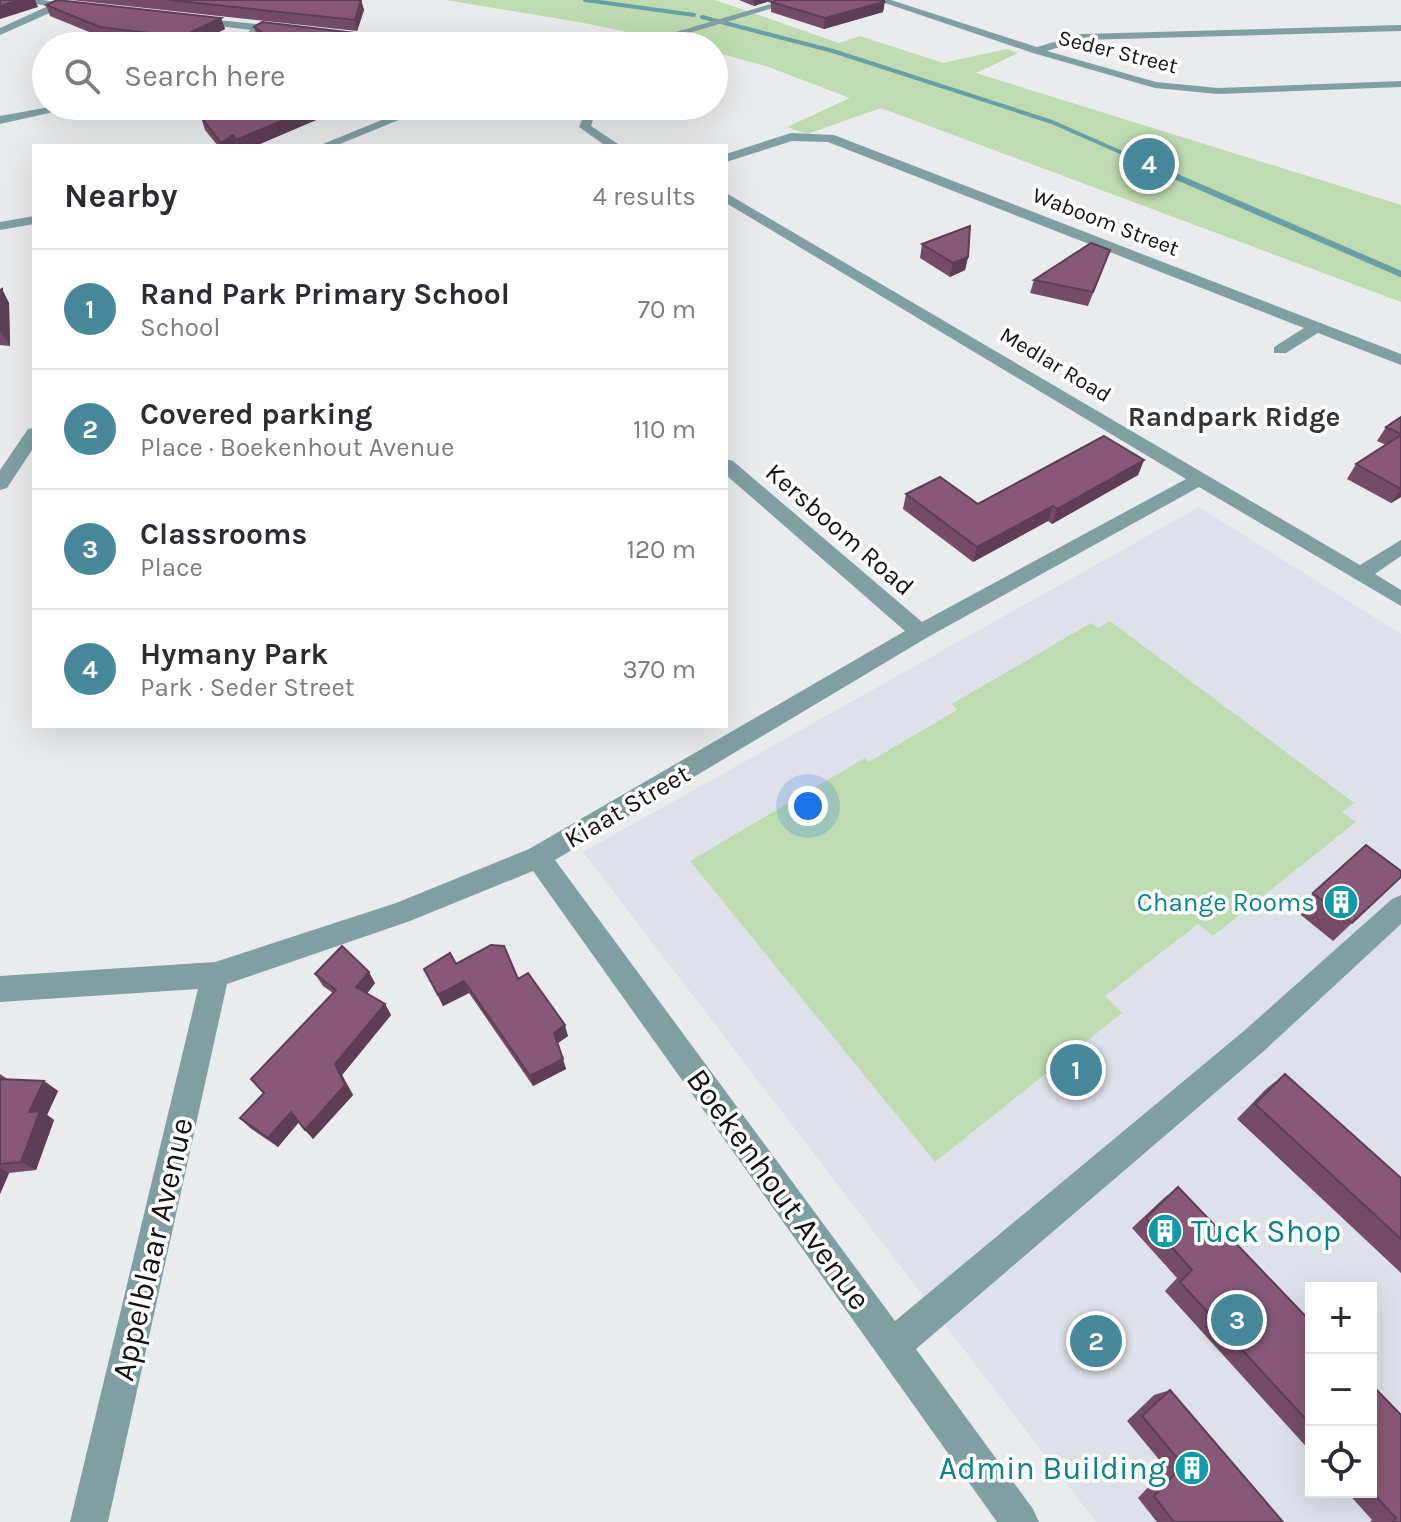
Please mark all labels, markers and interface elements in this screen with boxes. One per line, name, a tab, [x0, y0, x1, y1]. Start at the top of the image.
street label: Seder Street	[1055, 25, 1180, 79]
search box	[32, 32, 728, 120]
icon: search	[60, 54, 104, 98]
text: Search here	[124, 58, 285, 94]
pin: 4	[1123, 134, 1175, 194]
text: Nearby	[64, 176, 178, 216]
text: 4 results	[592, 181, 696, 212]
street label: Waboom Street	[1029, 182, 1182, 262]
text: Rand Park Primary School	[140, 276, 510, 312]
text: 1	[85, 294, 95, 325]
text: 70 m	[638, 294, 696, 325]
text: School	[140, 312, 221, 343]
street label: Medlar Road	[995, 322, 1116, 408]
text: Covered parking	[140, 396, 373, 432]
district label: Randpark Ridge	[1128, 400, 1340, 433]
text: 2	[82, 414, 98, 445]
text: 110 m	[633, 414, 696, 445]
text: Place · Boekenhout Avenue	[140, 432, 454, 463]
street label: Kersboom Road	[759, 457, 920, 602]
text: Classrooms	[140, 516, 307, 552]
text: 3	[82, 534, 98, 565]
text: 120 m	[626, 534, 696, 565]
text: Place	[140, 552, 203, 583]
text: Hymany Park	[140, 636, 328, 672]
text: 4	[82, 654, 98, 685]
text: 370 m	[623, 654, 696, 685]
text: Park · Seder Street	[140, 672, 355, 703]
street label: Kiaat Street	[559, 758, 696, 855]
your location	[788, 786, 828, 826]
building icon: Change Rooms	[1322, 883, 1360, 921]
place label: Change Rooms	[1137, 887, 1315, 918]
pin: 1	[1050, 1040, 1102, 1100]
street label: Boekenhout Avenue	[679, 1062, 878, 1317]
street label: Appelblaar Avenue	[104, 1114, 201, 1384]
building icon: Tuck Shop	[1146, 1212, 1184, 1250]
place label: Tuck Shop	[1191, 1213, 1341, 1250]
map controls	[1305, 1282, 1377, 1498]
button: +	[1305, 1282, 1377, 1354]
pin: 3	[1211, 1290, 1263, 1350]
pin: 2	[1070, 1311, 1122, 1371]
button: −	[1305, 1354, 1377, 1426]
button: locate	[1305, 1426, 1377, 1498]
building icon: Admin Building	[1173, 1449, 1211, 1487]
place label: Admin Building	[939, 1450, 1166, 1487]

